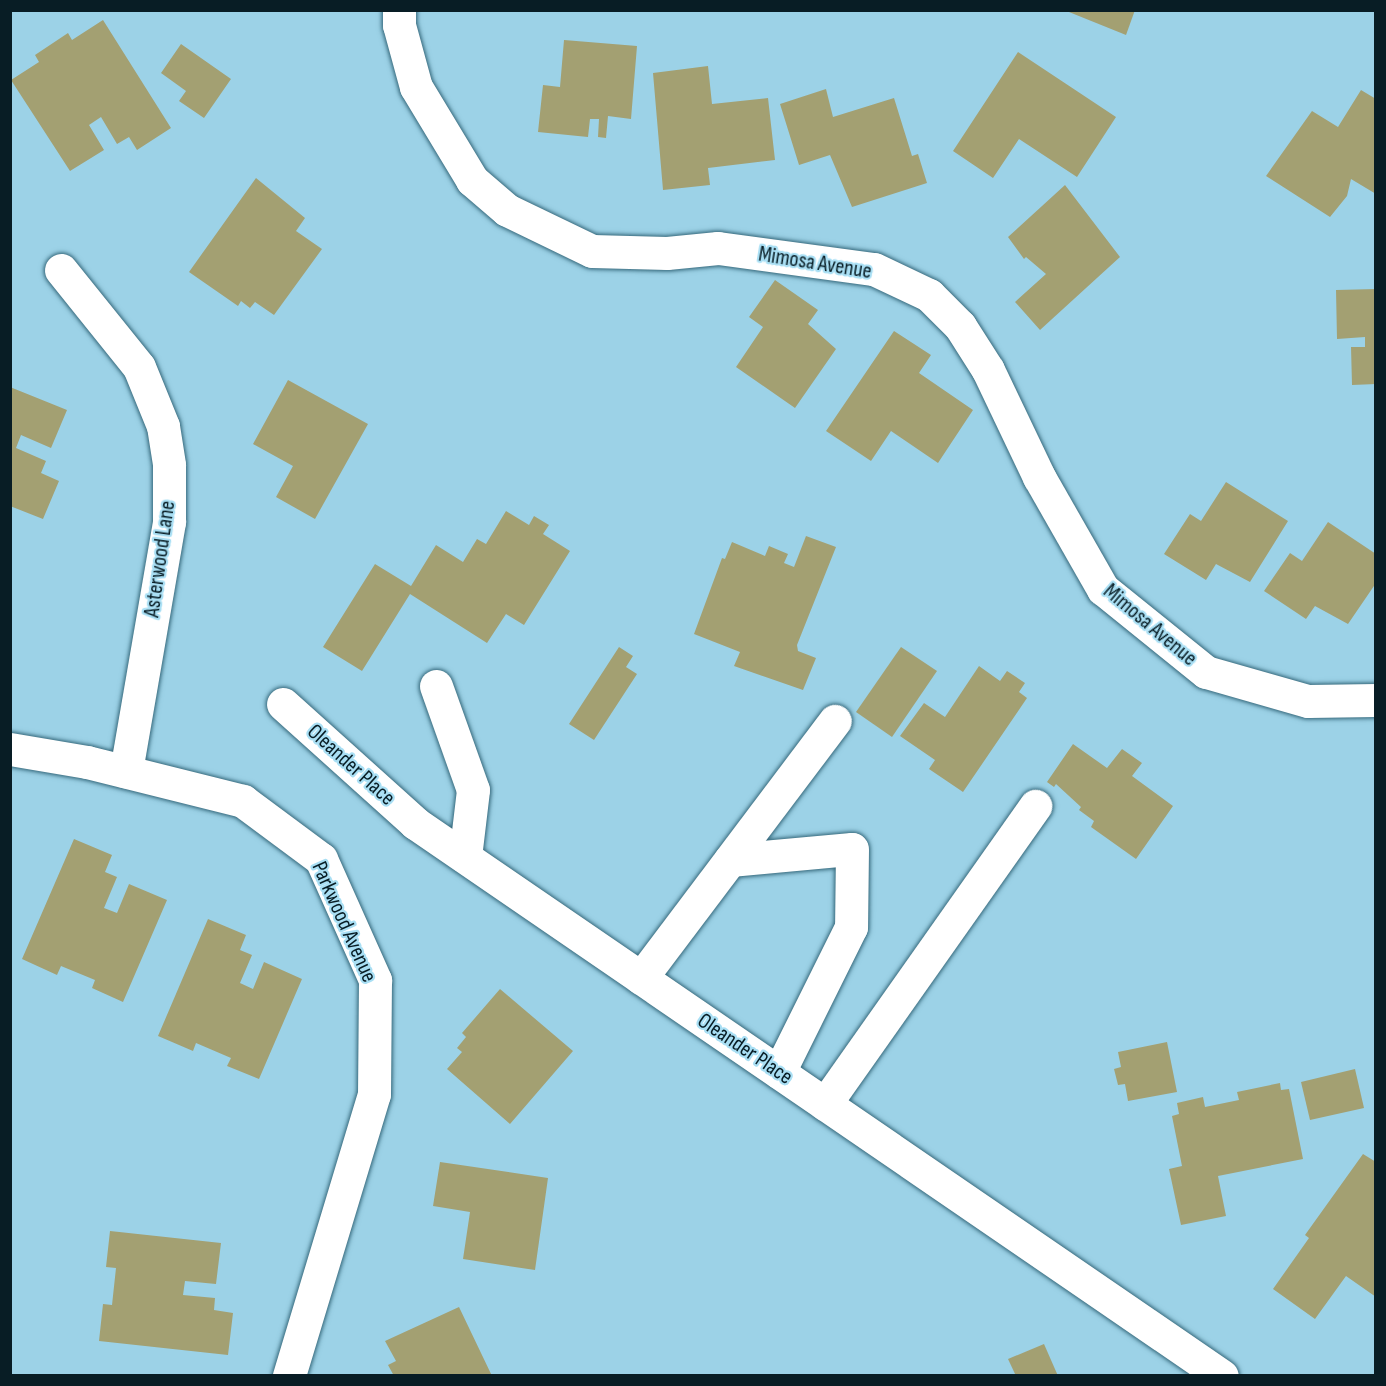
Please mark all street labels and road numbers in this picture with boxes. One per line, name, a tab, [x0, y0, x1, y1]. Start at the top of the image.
street label: Mimosa Avenue	[757, 241, 873, 285]
street label: Asterwood Lane	[139, 499, 181, 619]
street label: Mimosa Avenue	[1098, 578, 1202, 672]
street label: Oleander Place	[302, 719, 400, 811]
street label: Parkwood Avenue	[306, 858, 382, 986]
street label: Oleander Place	[692, 1008, 798, 1090]

